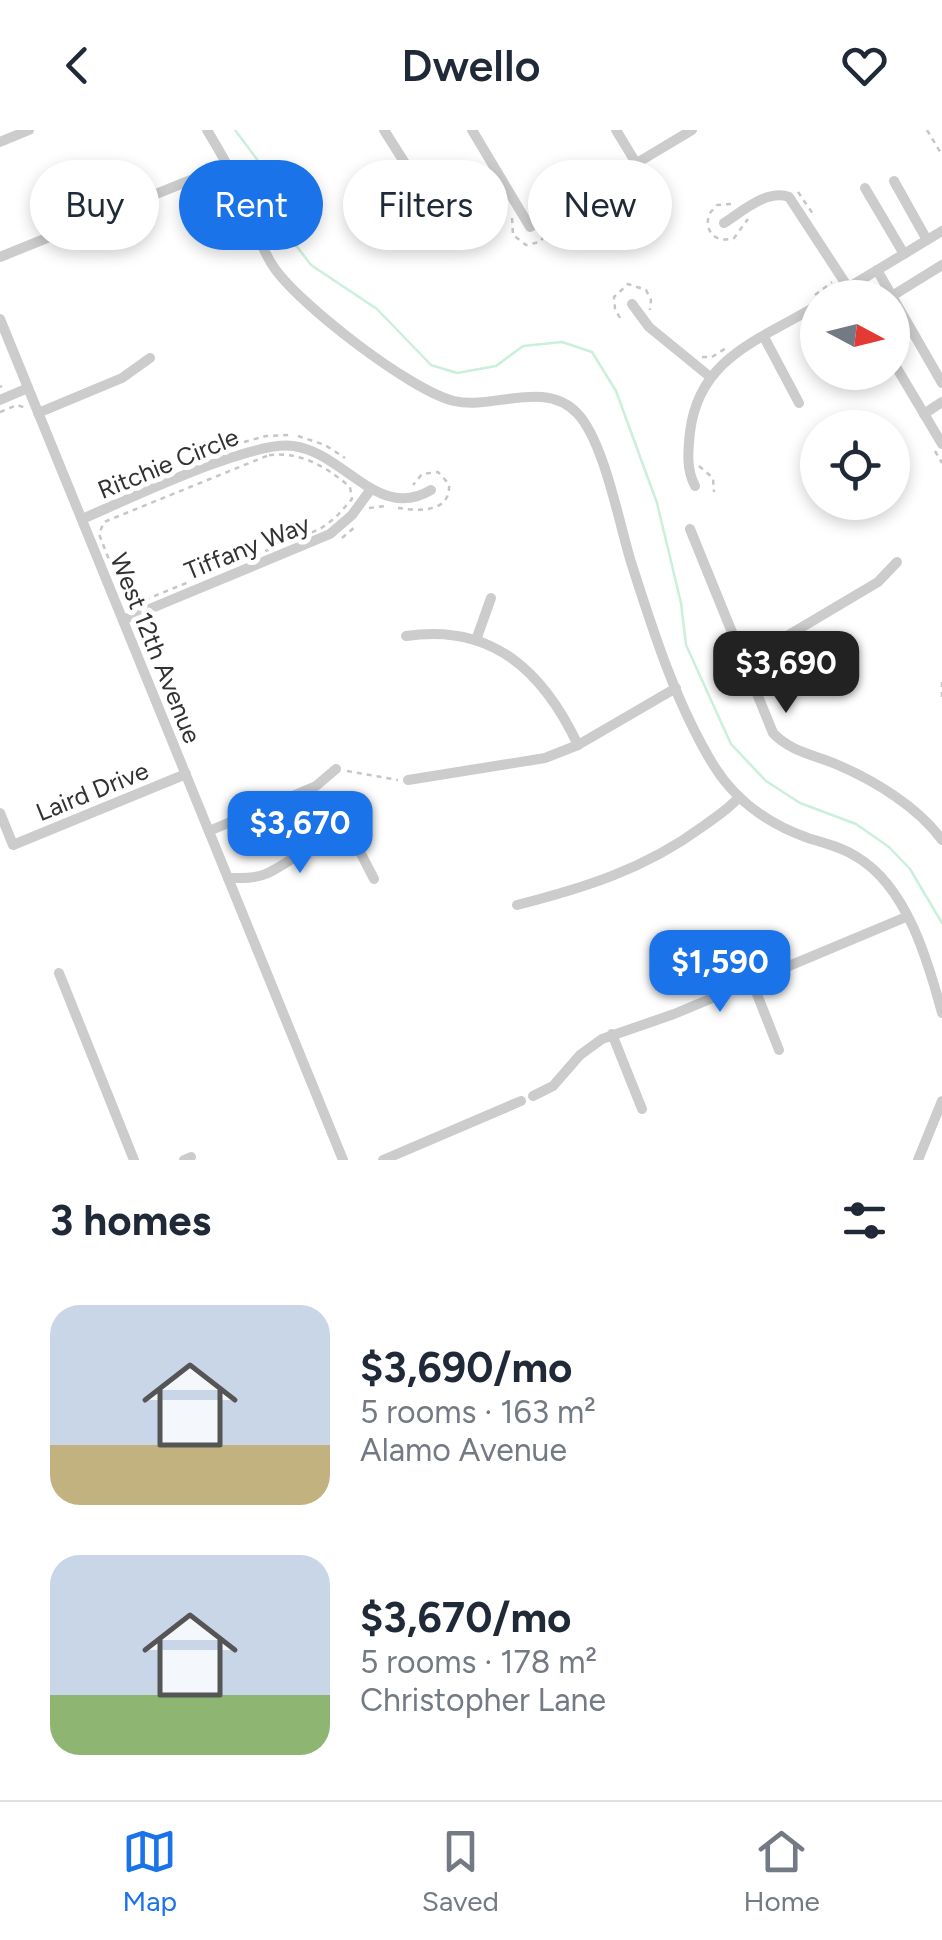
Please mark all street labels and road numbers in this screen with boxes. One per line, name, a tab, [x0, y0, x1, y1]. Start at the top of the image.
street label: Ritchie Circle	[93, 421, 243, 505]
street label: Tiffany Way	[180, 508, 314, 586]
street label: West 12th Avenue	[104, 549, 208, 747]
street label: Laird Drive	[31, 755, 153, 827]

